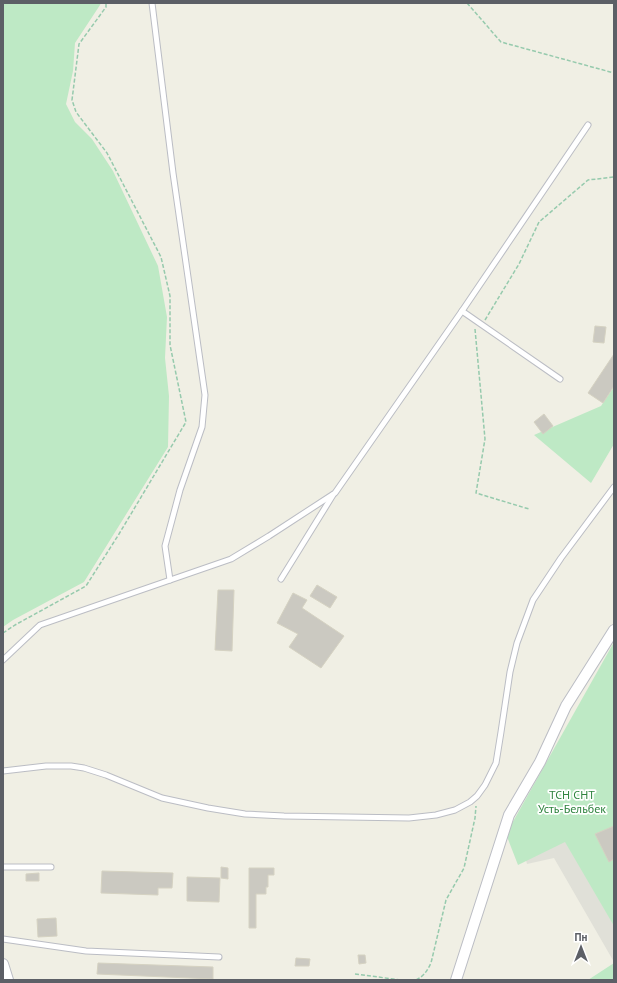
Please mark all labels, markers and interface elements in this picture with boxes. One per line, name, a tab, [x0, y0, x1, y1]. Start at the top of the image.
park label: ТСН СНТ Усть-Бельбек	[538, 787, 606, 816]
north arrow	[561, 927, 601, 967]
text: Пн	[575, 930, 588, 944]

